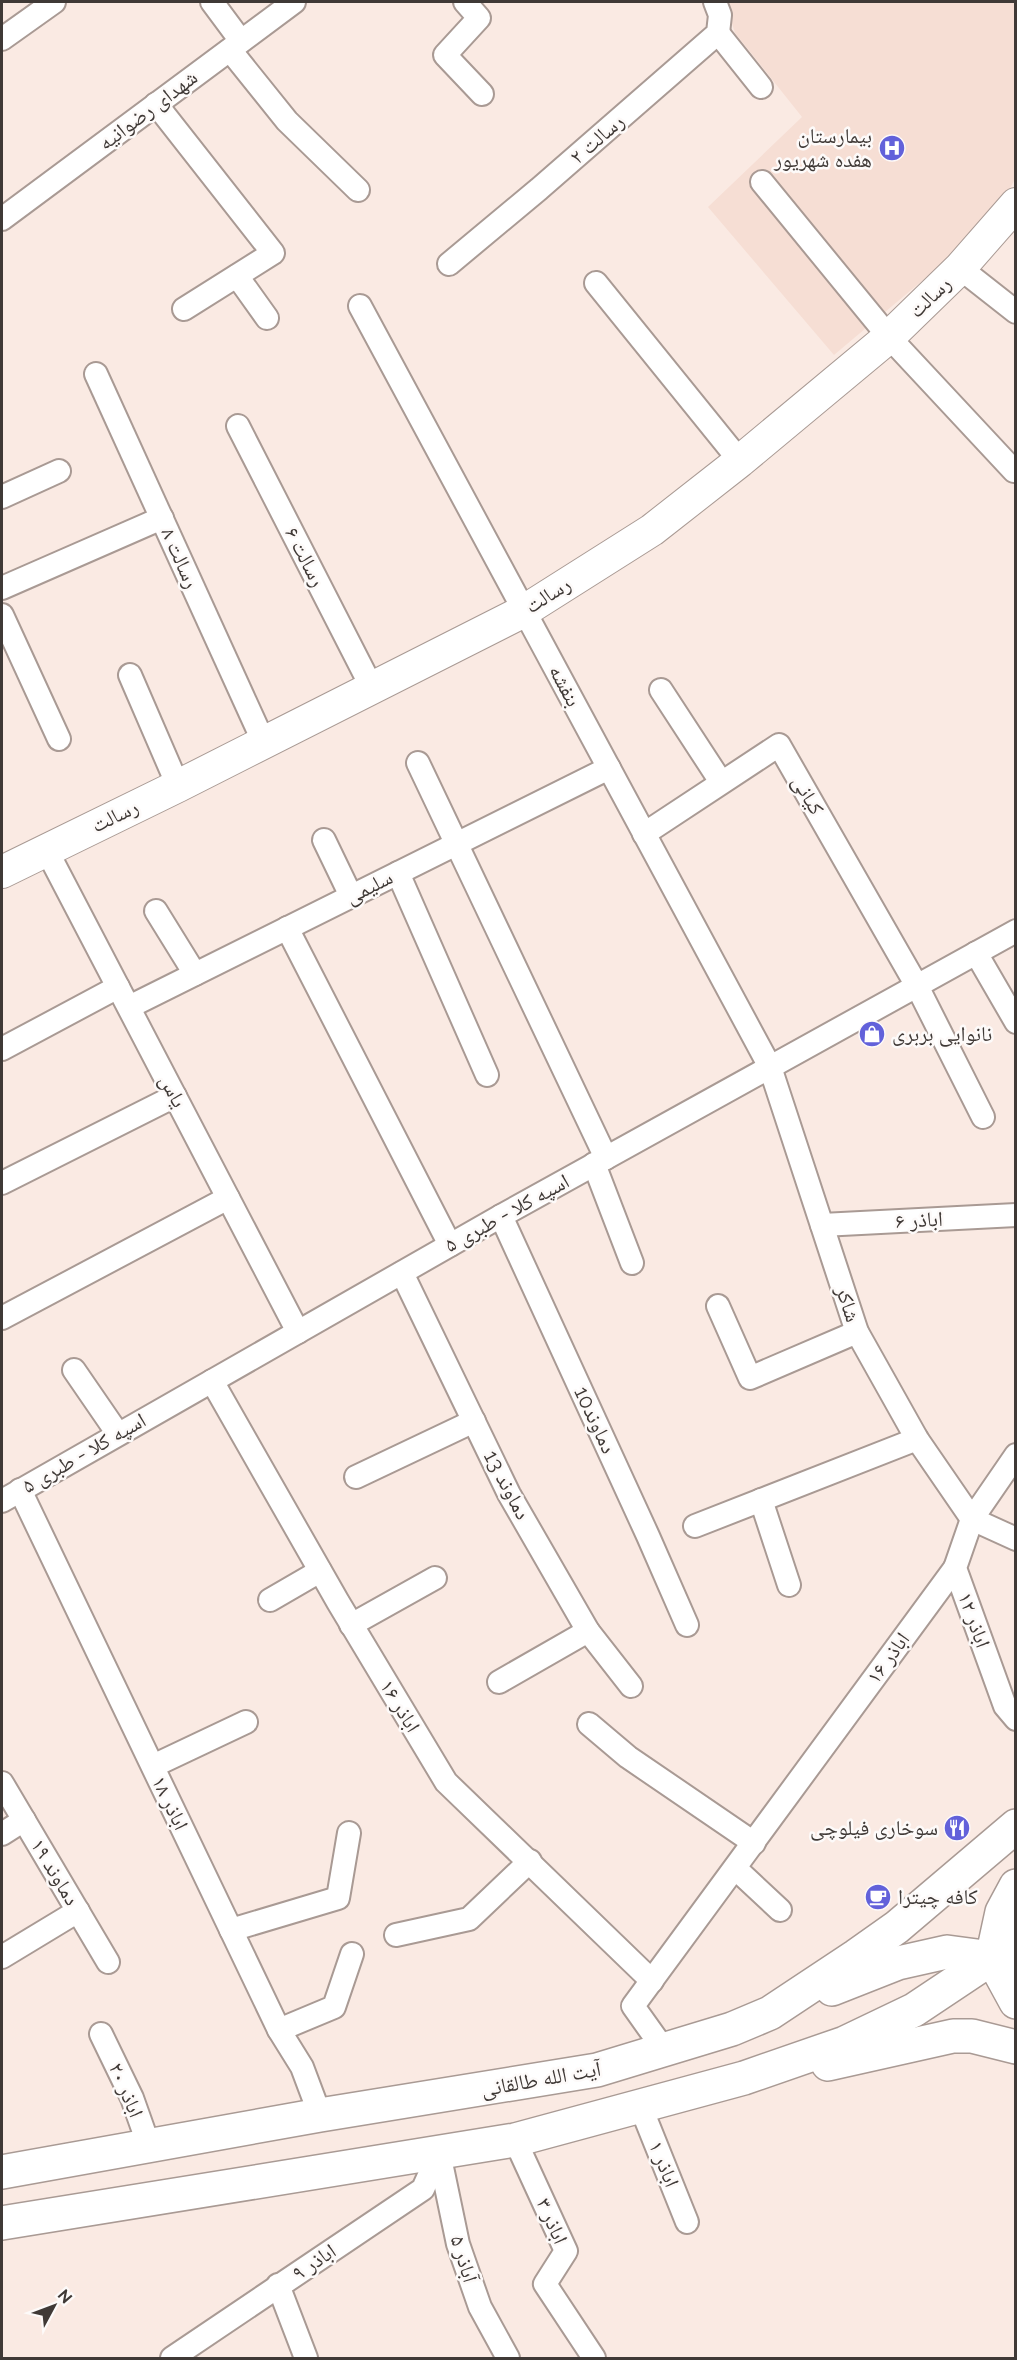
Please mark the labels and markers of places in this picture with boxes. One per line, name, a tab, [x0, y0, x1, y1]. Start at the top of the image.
place label: بیمارستان هفده شهریور	[773, 123, 872, 172]
hospital icon: بیمارستان هفده شهریور	[877, 133, 907, 163]
shop icon: نانوایی بربری	[857, 1019, 887, 1049]
place label: نانوایی بربری	[892, 1021, 992, 1047]
restaurant icon: سوخاری فیلوچی	[942, 1813, 972, 1843]
place label: سوخاری فیلوچی	[810, 1815, 938, 1841]
cafe icon: کافه چیترا	[863, 1882, 893, 1912]
place label: کافه چیترا	[898, 1884, 978, 1909]

